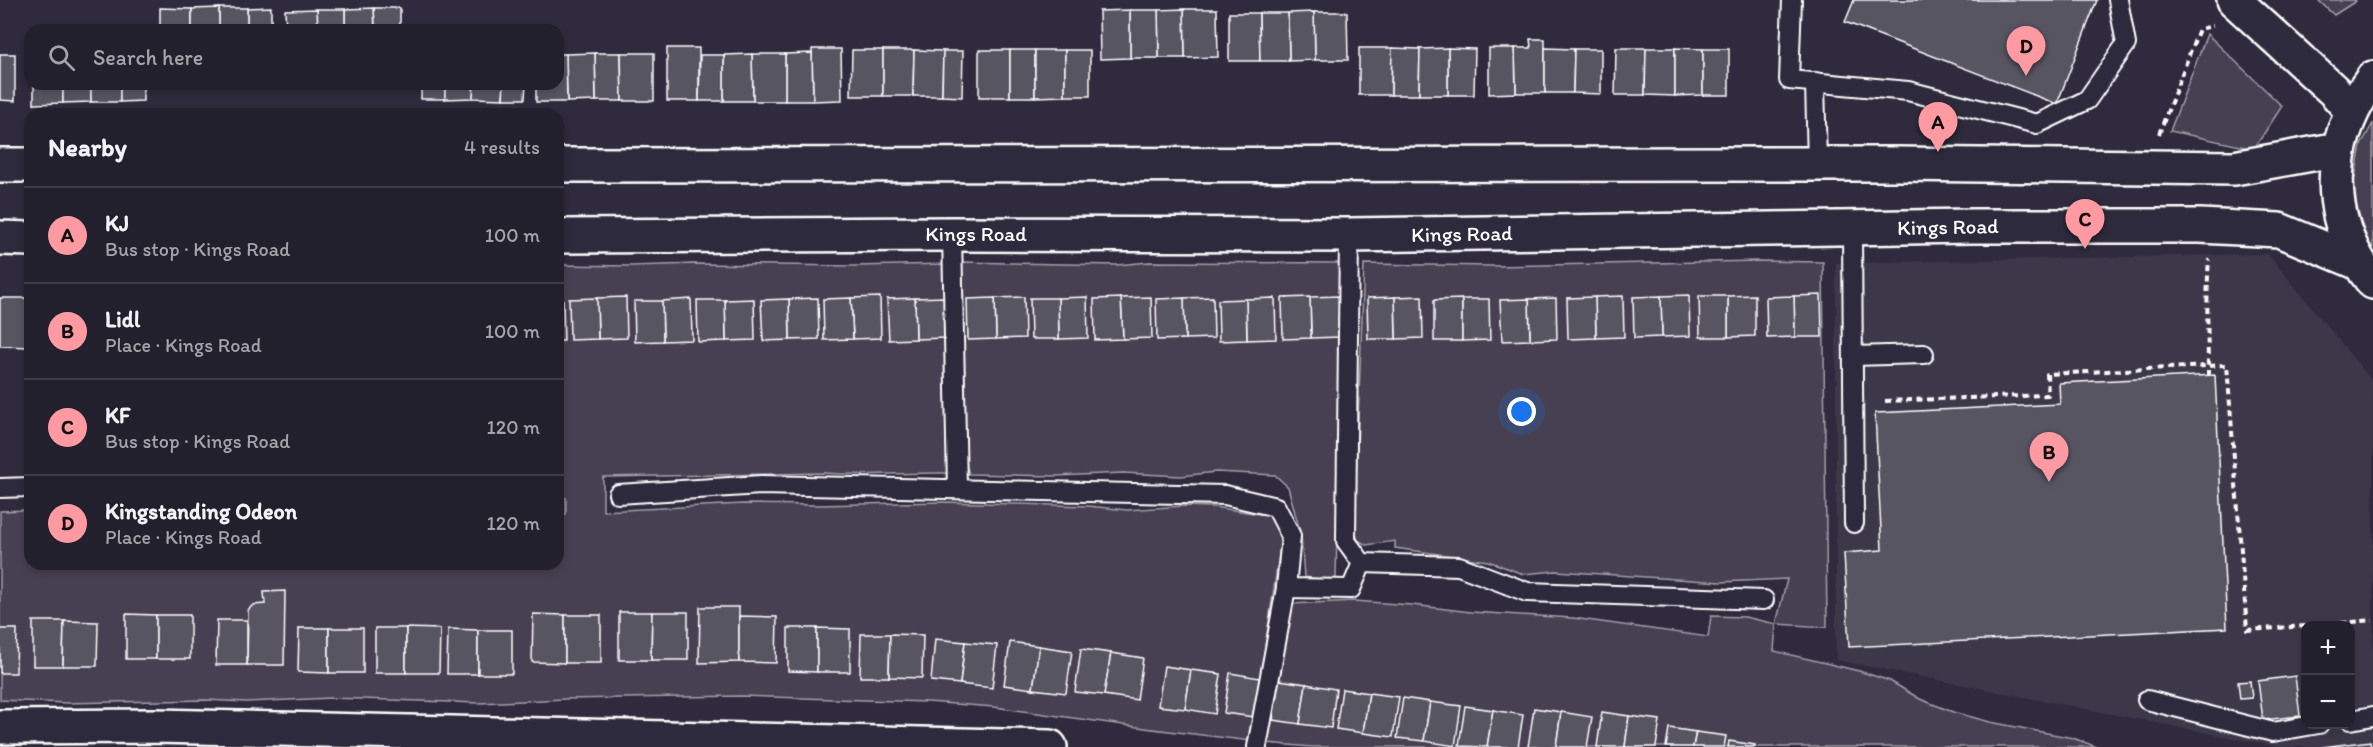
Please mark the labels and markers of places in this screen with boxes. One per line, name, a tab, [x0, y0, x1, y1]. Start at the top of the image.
pin: D	[2006, 26, 2046, 76]
pin: A	[1918, 102, 1958, 152]
pin: C	[2066, 200, 2104, 249]
pin: B	[2030, 432, 2068, 482]

